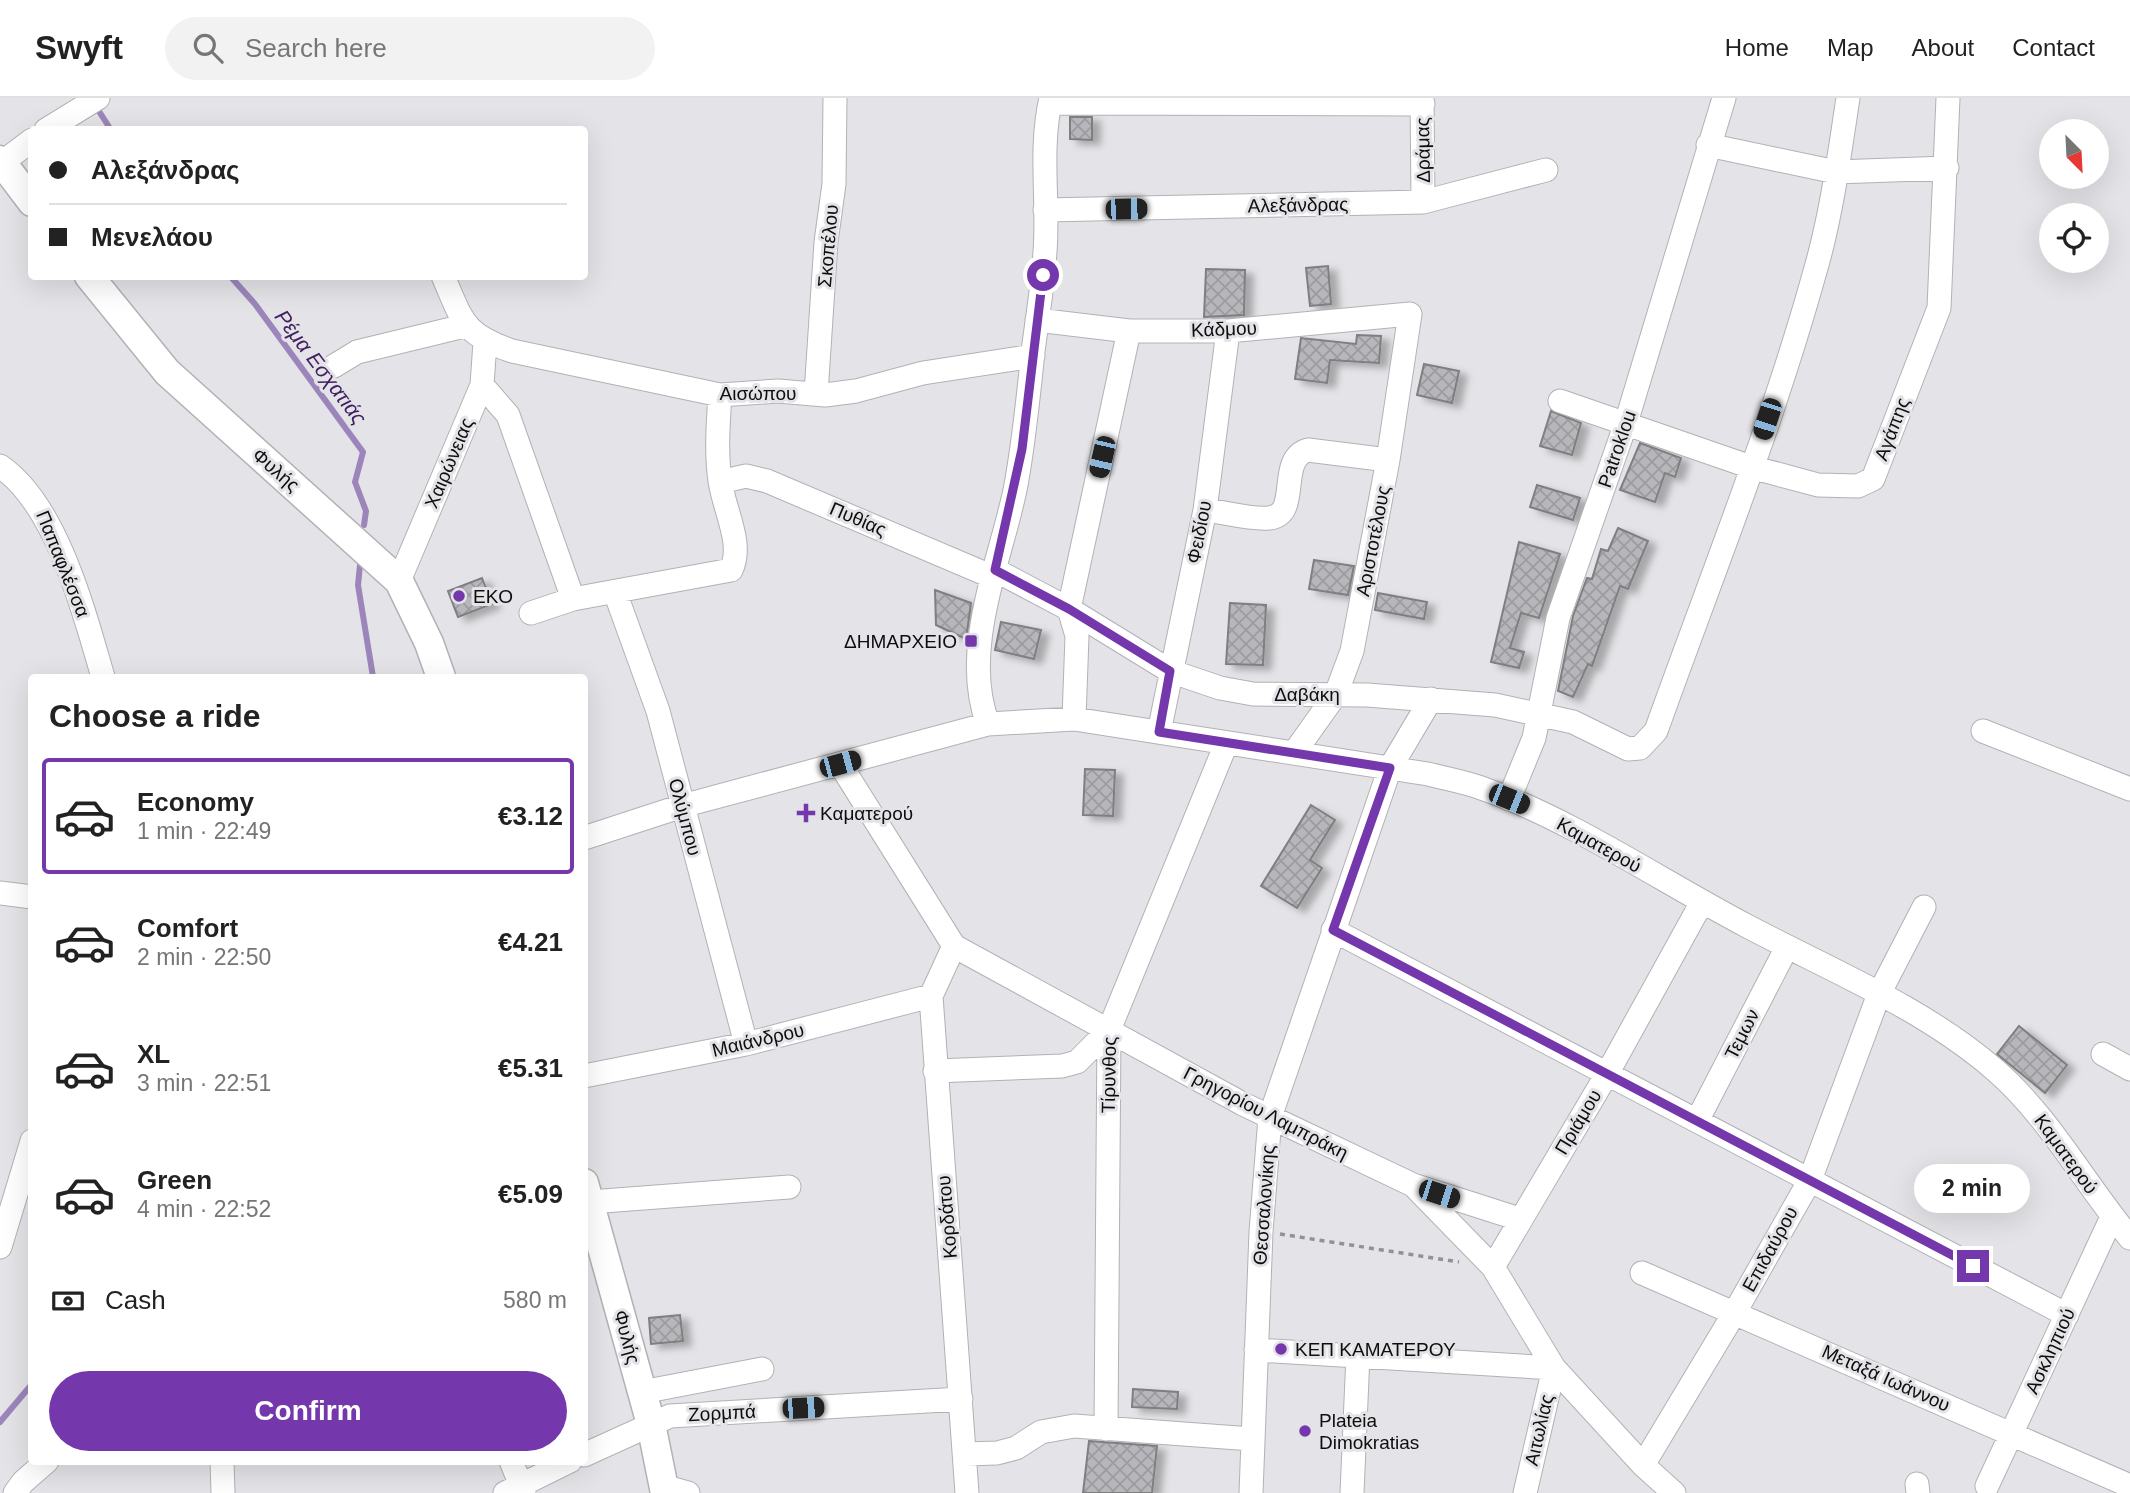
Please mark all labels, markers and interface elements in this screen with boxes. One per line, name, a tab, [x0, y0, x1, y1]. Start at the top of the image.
search box	[165, 17, 655, 80]
text: Swyft	[35, 29, 123, 66]
icon: search	[189, 29, 227, 67]
text: Search here	[245, 33, 387, 63]
text: Home	[1725, 34, 1789, 61]
text: Map	[1827, 34, 1874, 61]
text: About	[1912, 34, 1974, 61]
text: Contact	[2012, 34, 2095, 61]
street label: Δράμας	[1412, 117, 1434, 183]
north arrow	[2039, 119, 2109, 189]
map controls	[2039, 119, 2109, 273]
text: Αλεξάνδρας	[91, 155, 240, 185]
street label: Αλεξάνδρας	[1247, 194, 1349, 216]
car	[1105, 198, 1148, 220]
button: locate	[2039, 203, 2109, 273]
street label: Σκοπέλου	[814, 204, 842, 288]
text: Μενελάου	[91, 222, 213, 252]
route start	[1027, 259, 1059, 291]
water label: Ρέμα Εσχατιάς	[271, 305, 372, 429]
street label: Κάδμου	[1191, 317, 1257, 341]
street label: Αισώπου	[720, 383, 796, 404]
street label: Αγάπης	[1870, 395, 1914, 463]
car	[1751, 396, 1784, 442]
street label: Patroklou	[1594, 408, 1640, 490]
street label: Χαιρώνειας	[421, 415, 477, 511]
car	[1088, 434, 1117, 480]
street label: Φυλής	[248, 444, 304, 496]
street label: Αριστοτέλους	[1352, 484, 1394, 598]
street label: Πυθίας	[827, 498, 889, 540]
street label: Φειδίου	[1183, 499, 1215, 565]
street label: Παπαφλέσσα	[32, 508, 94, 620]
place label: EKO	[473, 586, 513, 607]
marker: EKO	[451, 588, 467, 604]
place label: ΔΗΜΑΡΧΕΙΟ	[844, 631, 957, 652]
marker: ΔΗΜΑΡΧΕΙΟ	[963, 633, 979, 649]
street label: Δαβάκη	[1274, 684, 1340, 705]
text: Choose a ride	[49, 698, 261, 734]
car	[817, 748, 864, 780]
street label: Ολύμπου	[665, 776, 705, 858]
car	[1486, 781, 1533, 817]
icon: car	[53, 785, 116, 848]
text: Economy	[137, 787, 254, 817]
text: €3.12	[498, 801, 563, 831]
place label: Καματερού	[820, 803, 913, 824]
marker: Καματερού	[798, 805, 814, 821]
street label: Καματερού	[1553, 813, 1645, 877]
text: 1 min · 22:49	[137, 818, 271, 844]
icon: car	[53, 911, 116, 974]
text: Comfort	[137, 913, 238, 943]
text: €4.21	[498, 927, 563, 957]
text: 2 min · 22:50	[137, 944, 271, 970]
street label: Τεμων	[1721, 1005, 1763, 1063]
street label: Μαιάνδρου	[710, 1019, 806, 1061]
street label: Τίρυνθος	[1098, 1036, 1120, 1114]
icon: car	[53, 1037, 116, 1100]
text: XL	[137, 1039, 170, 1069]
text: €5.31	[498, 1053, 563, 1083]
street label: Γρηγορίου Λαμπράκη	[1180, 1062, 1352, 1164]
text: 3 min · 22:51	[137, 1070, 271, 1096]
street label: Πριάμου	[1551, 1086, 1605, 1158]
street label: Καματερού	[2030, 1110, 2102, 1198]
street label: Θεσσαλονίκης	[1249, 1144, 1279, 1266]
icon: car	[53, 1163, 116, 1226]
callout: 2 min	[1915, 1164, 2031, 1214]
text: Green	[137, 1165, 212, 1195]
street label: Κορδάτου	[933, 1174, 961, 1260]
text: 2 min	[1942, 1175, 2002, 1201]
car	[1416, 1178, 1463, 1210]
text: €5.09	[498, 1179, 563, 1209]
text: 4 min · 22:52	[137, 1196, 271, 1222]
street label: Επιδαύρου	[1738, 1203, 1802, 1295]
route end	[1957, 1250, 1989, 1282]
icon: cash	[49, 1282, 87, 1320]
text: Cash	[105, 1285, 166, 1315]
text: 580 m	[503, 1287, 567, 1313]
street label: Ασκληπιού	[2021, 1305, 2079, 1397]
street label: Φυλής	[610, 1308, 644, 1366]
place label: ΚΕΠ ΚΑΜΑΤΕΡΟΥ	[1295, 1339, 1456, 1360]
street label: Μεταξά Ιωάννου	[1819, 1340, 1953, 1416]
marker: ΚΕΠ ΚΑΜΑΤΕΡΟΥ	[1273, 1341, 1289, 1357]
button: Confirm	[49, 1371, 567, 1451]
street label: Αιτωλίας	[1521, 1392, 1557, 1468]
car	[782, 1396, 825, 1420]
street label: Ζορμπά	[688, 1401, 756, 1425]
place label: Plateia Dimokratias	[1319, 1410, 1419, 1453]
marker: Plateia Dimokratias	[1297, 1423, 1313, 1439]

